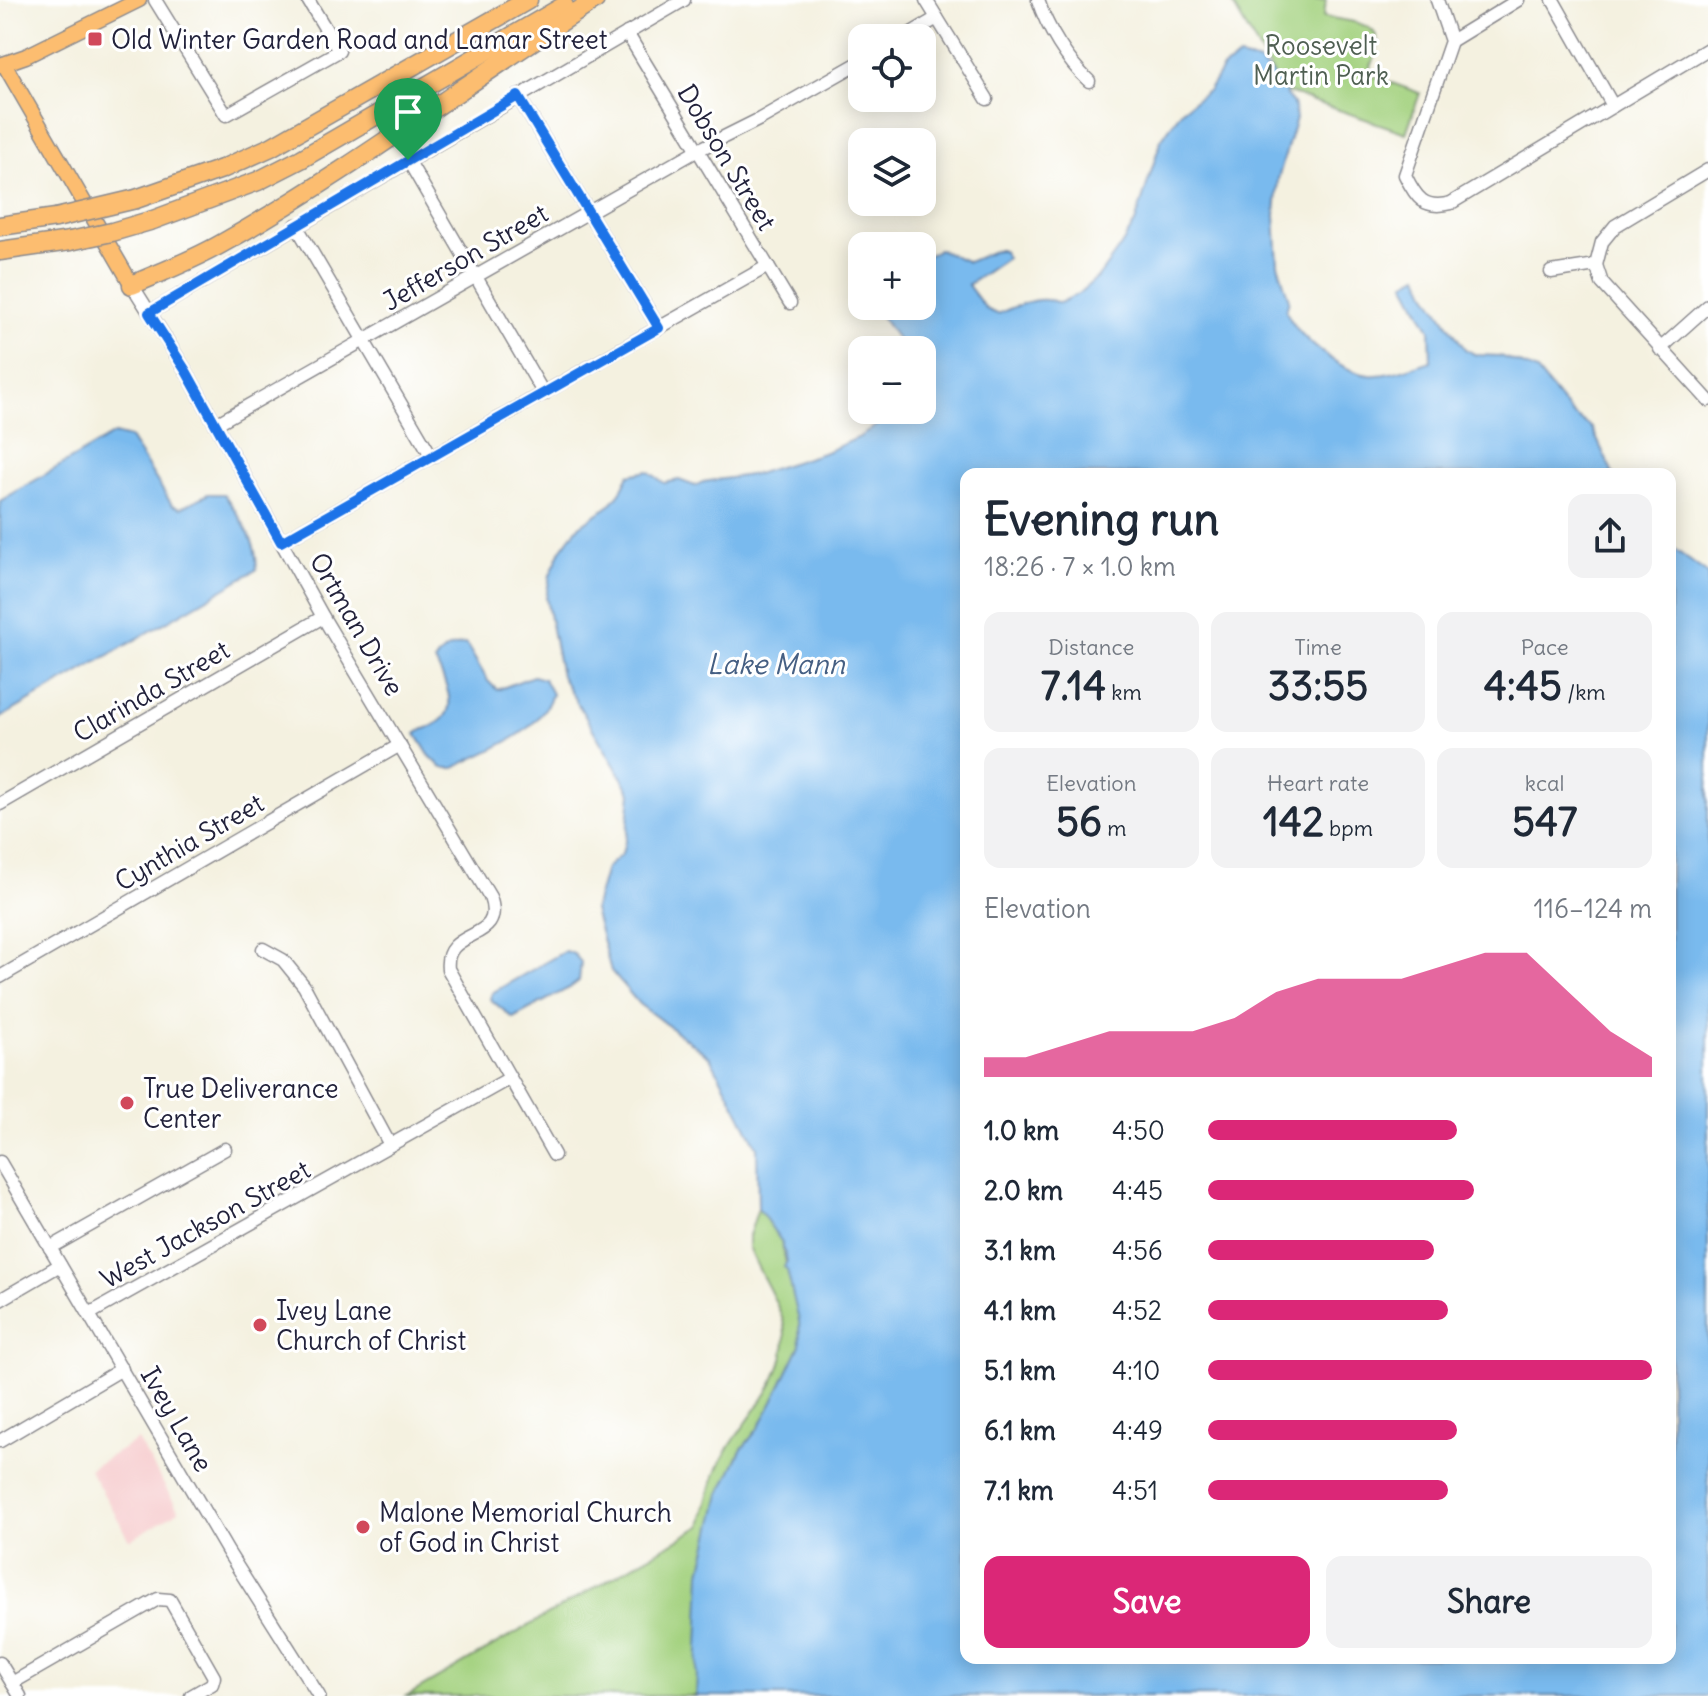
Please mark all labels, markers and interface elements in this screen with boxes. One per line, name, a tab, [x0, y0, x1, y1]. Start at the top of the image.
place label: Old Winter Garden Road and Lamar Street	[111, 23, 608, 56]
map controls	[848, 24, 936, 424]
button: locate	[848, 24, 936, 112]
park label: Roosevelt Martin Park	[1253, 29, 1389, 92]
marker: Old Winter Garden Road and Lamar Street	[86, 30, 104, 48]
pin	[374, 78, 442, 160]
street label: Dobson Street	[670, 78, 784, 236]
icon: arrive	[386, 90, 430, 134]
button: layers	[848, 128, 936, 216]
street label: Jefferson Street	[377, 196, 554, 318]
button: +	[848, 232, 936, 320]
button: −	[848, 336, 936, 424]
text: Evening run	[984, 492, 1219, 547]
button: share	[1568, 494, 1652, 578]
street label: Ortman Drive	[303, 547, 411, 701]
text: 18:26 · 7 × 1.0 km	[984, 550, 1176, 583]
street label: Clarinda Street	[67, 633, 235, 749]
text: Distance	[1048, 633, 1134, 661]
text: Time	[1294, 633, 1342, 661]
text: Pace	[1521, 633, 1569, 661]
water label: Lake Mann	[707, 646, 846, 682]
text: 7.14	[1041, 661, 1106, 711]
text: 33:55	[1268, 661, 1368, 711]
text: 4:45	[1484, 661, 1562, 711]
text: km	[1106, 678, 1142, 706]
text: /km	[1562, 678, 1606, 706]
text: Elevation	[1046, 769, 1136, 797]
text: Heart rate	[1267, 769, 1369, 797]
text: kcal	[1525, 769, 1564, 797]
street label: Cynthia Street	[109, 786, 269, 898]
text: 56	[1056, 797, 1102, 847]
text: 142	[1263, 797, 1324, 847]
text: 547	[1512, 797, 1577, 847]
text: m	[1102, 814, 1127, 842]
text: bpm	[1324, 814, 1373, 842]
text: Elevation	[984, 892, 1091, 925]
text: 116–124 m	[1533, 892, 1652, 925]
place label: True Deliverance Center	[143, 1072, 338, 1135]
marker: True Deliverance Center	[118, 1094, 136, 1112]
text: 1.0 km	[984, 1114, 1059, 1147]
text: 4:50	[1112, 1114, 1165, 1147]
street label: West Jackson Street	[94, 1153, 316, 1295]
text: 2.0 km	[984, 1174, 1063, 1207]
text: 4:45	[1112, 1174, 1163, 1207]
text: 3.1 km	[984, 1234, 1056, 1267]
text: 4:56	[1112, 1234, 1163, 1267]
place label: Ivey Lane Church of Christ	[276, 1294, 466, 1357]
text: 4.1 km	[984, 1294, 1056, 1327]
text: 4:52	[1112, 1294, 1162, 1327]
marker: Ivey Lane Church of Christ	[251, 1316, 269, 1334]
text: 5.1 km	[984, 1354, 1056, 1387]
text: 4:10	[1112, 1354, 1160, 1387]
street label: Ivey Lane	[134, 1361, 220, 1477]
text: 6.1 km	[984, 1414, 1056, 1447]
text: 4:49	[1112, 1414, 1163, 1447]
text: 7.1 km	[984, 1474, 1054, 1507]
text: 4:51	[1112, 1474, 1158, 1507]
place label: Malone Memorial Church of God in Christ	[379, 1496, 672, 1559]
marker: Malone Memorial Church of God in Christ	[354, 1518, 372, 1536]
button: Save	[984, 1556, 1310, 1648]
button: Share	[1326, 1556, 1652, 1648]

